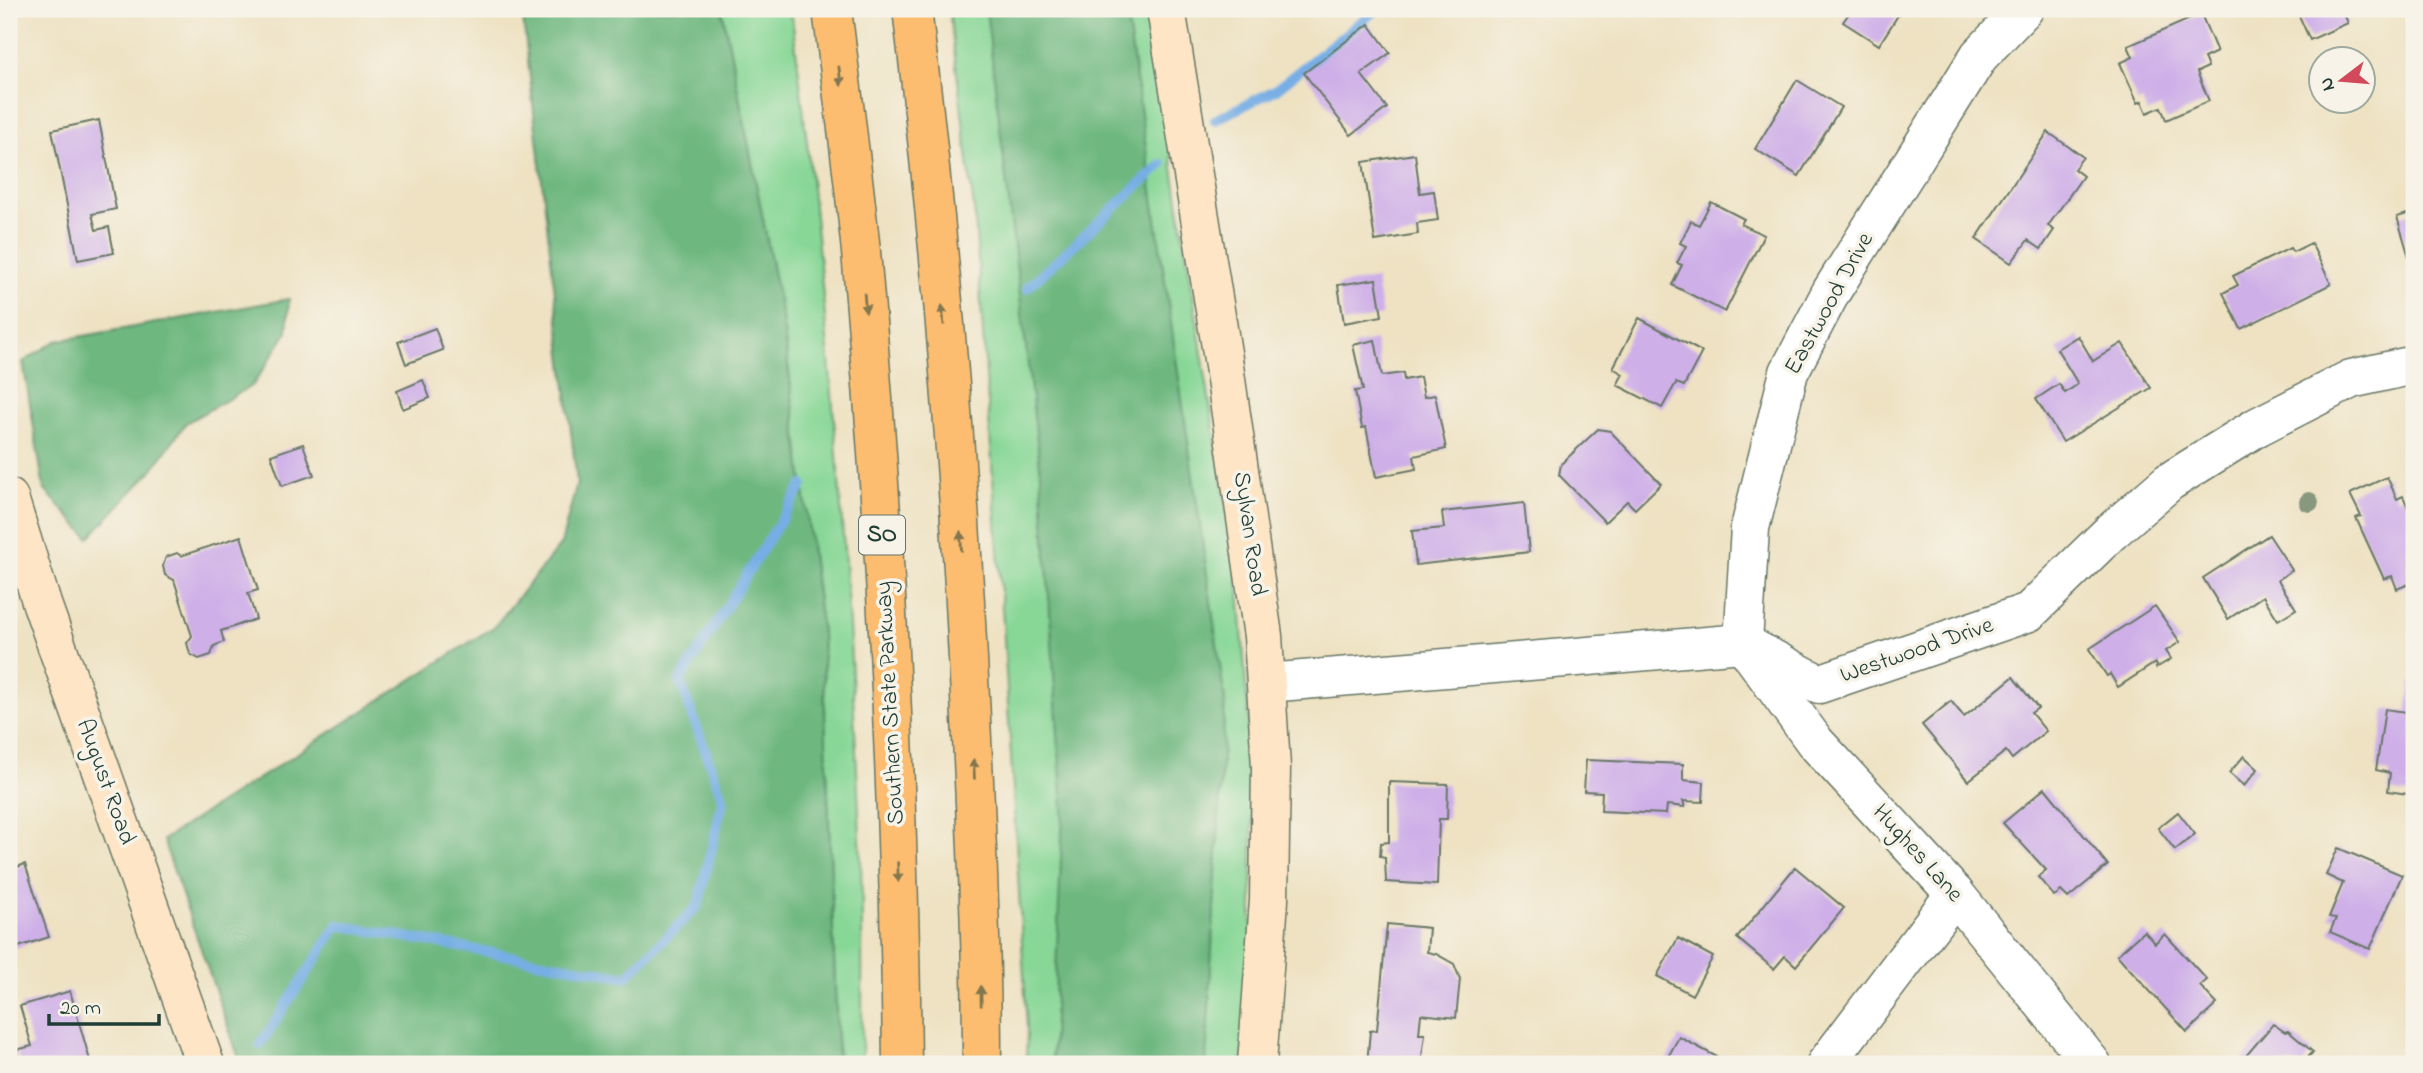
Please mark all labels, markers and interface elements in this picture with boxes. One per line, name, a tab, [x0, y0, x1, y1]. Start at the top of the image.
north arrow	[2308, 46, 2378, 116]
one-way arrow	[835, 66, 846, 88]
text: N	[2313, 74, 2343, 94]
street label: Eastwood Drive	[1776, 226, 1884, 382]
one-way arrow	[860, 292, 871, 314]
one-way arrow	[938, 303, 949, 325]
street label: Sylvan Road	[1222, 470, 1275, 599]
road number: SO	[859, 516, 905, 554]
one-way arrow	[955, 530, 966, 552]
street label: Southern State Parkway	[867, 580, 916, 826]
street label: Westwood Drive	[1836, 608, 1998, 694]
street label: August Road	[66, 714, 144, 850]
one-way arrow	[968, 757, 979, 779]
street label: Hughes Lane	[1863, 797, 1971, 911]
one-way arrow	[893, 861, 904, 883]
scale bar	[49, 982, 159, 1026]
one-way arrow	[975, 985, 986, 1007]
text: 20 m	[60, 994, 101, 1024]

